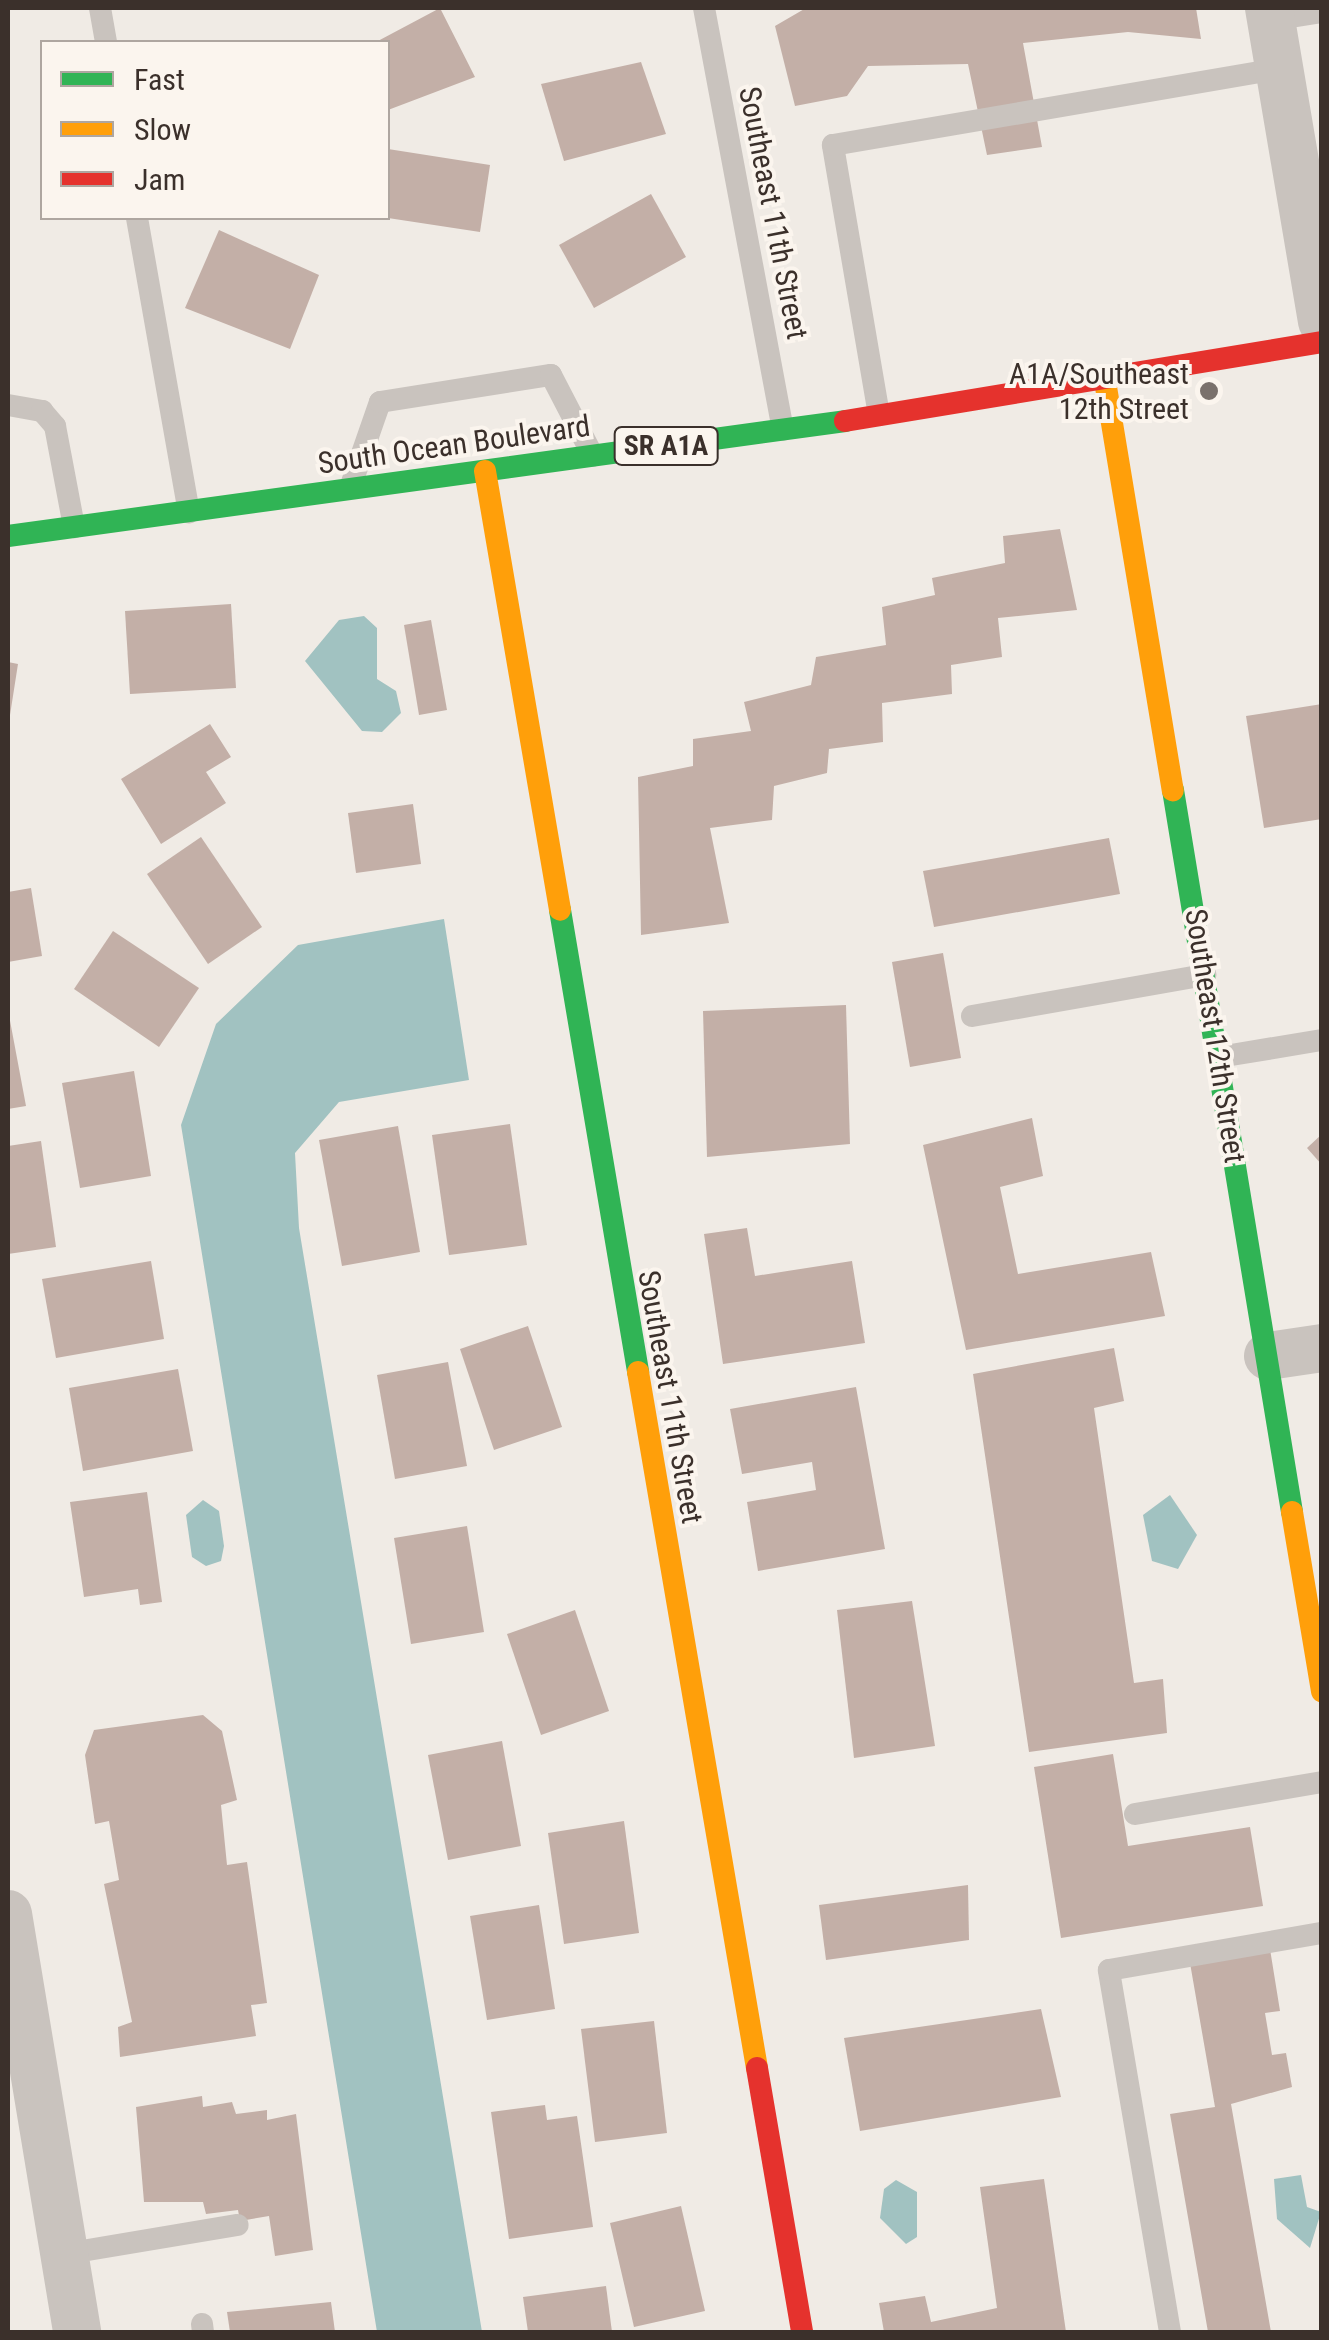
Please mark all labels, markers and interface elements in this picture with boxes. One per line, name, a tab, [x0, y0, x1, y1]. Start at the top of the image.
legend	[40, 40, 390, 220]
text: Fast	[134, 62, 185, 97]
street label: Southeast 11th Street	[731, 84, 815, 342]
text: Slow	[134, 112, 191, 147]
text: Jam	[134, 162, 185, 197]
place label: A1A/Southeast 12th Street	[1009, 356, 1189, 426]
marker: A1A/Southeast 12th Street	[1198, 380, 1220, 402]
street label: South Ocean Boulevard	[316, 408, 592, 482]
road number: SR A1A	[614, 423, 718, 469]
street label: Southeast 12th Street	[1177, 907, 1253, 1165]
street label: Southeast 11th Street	[630, 1268, 710, 1526]

